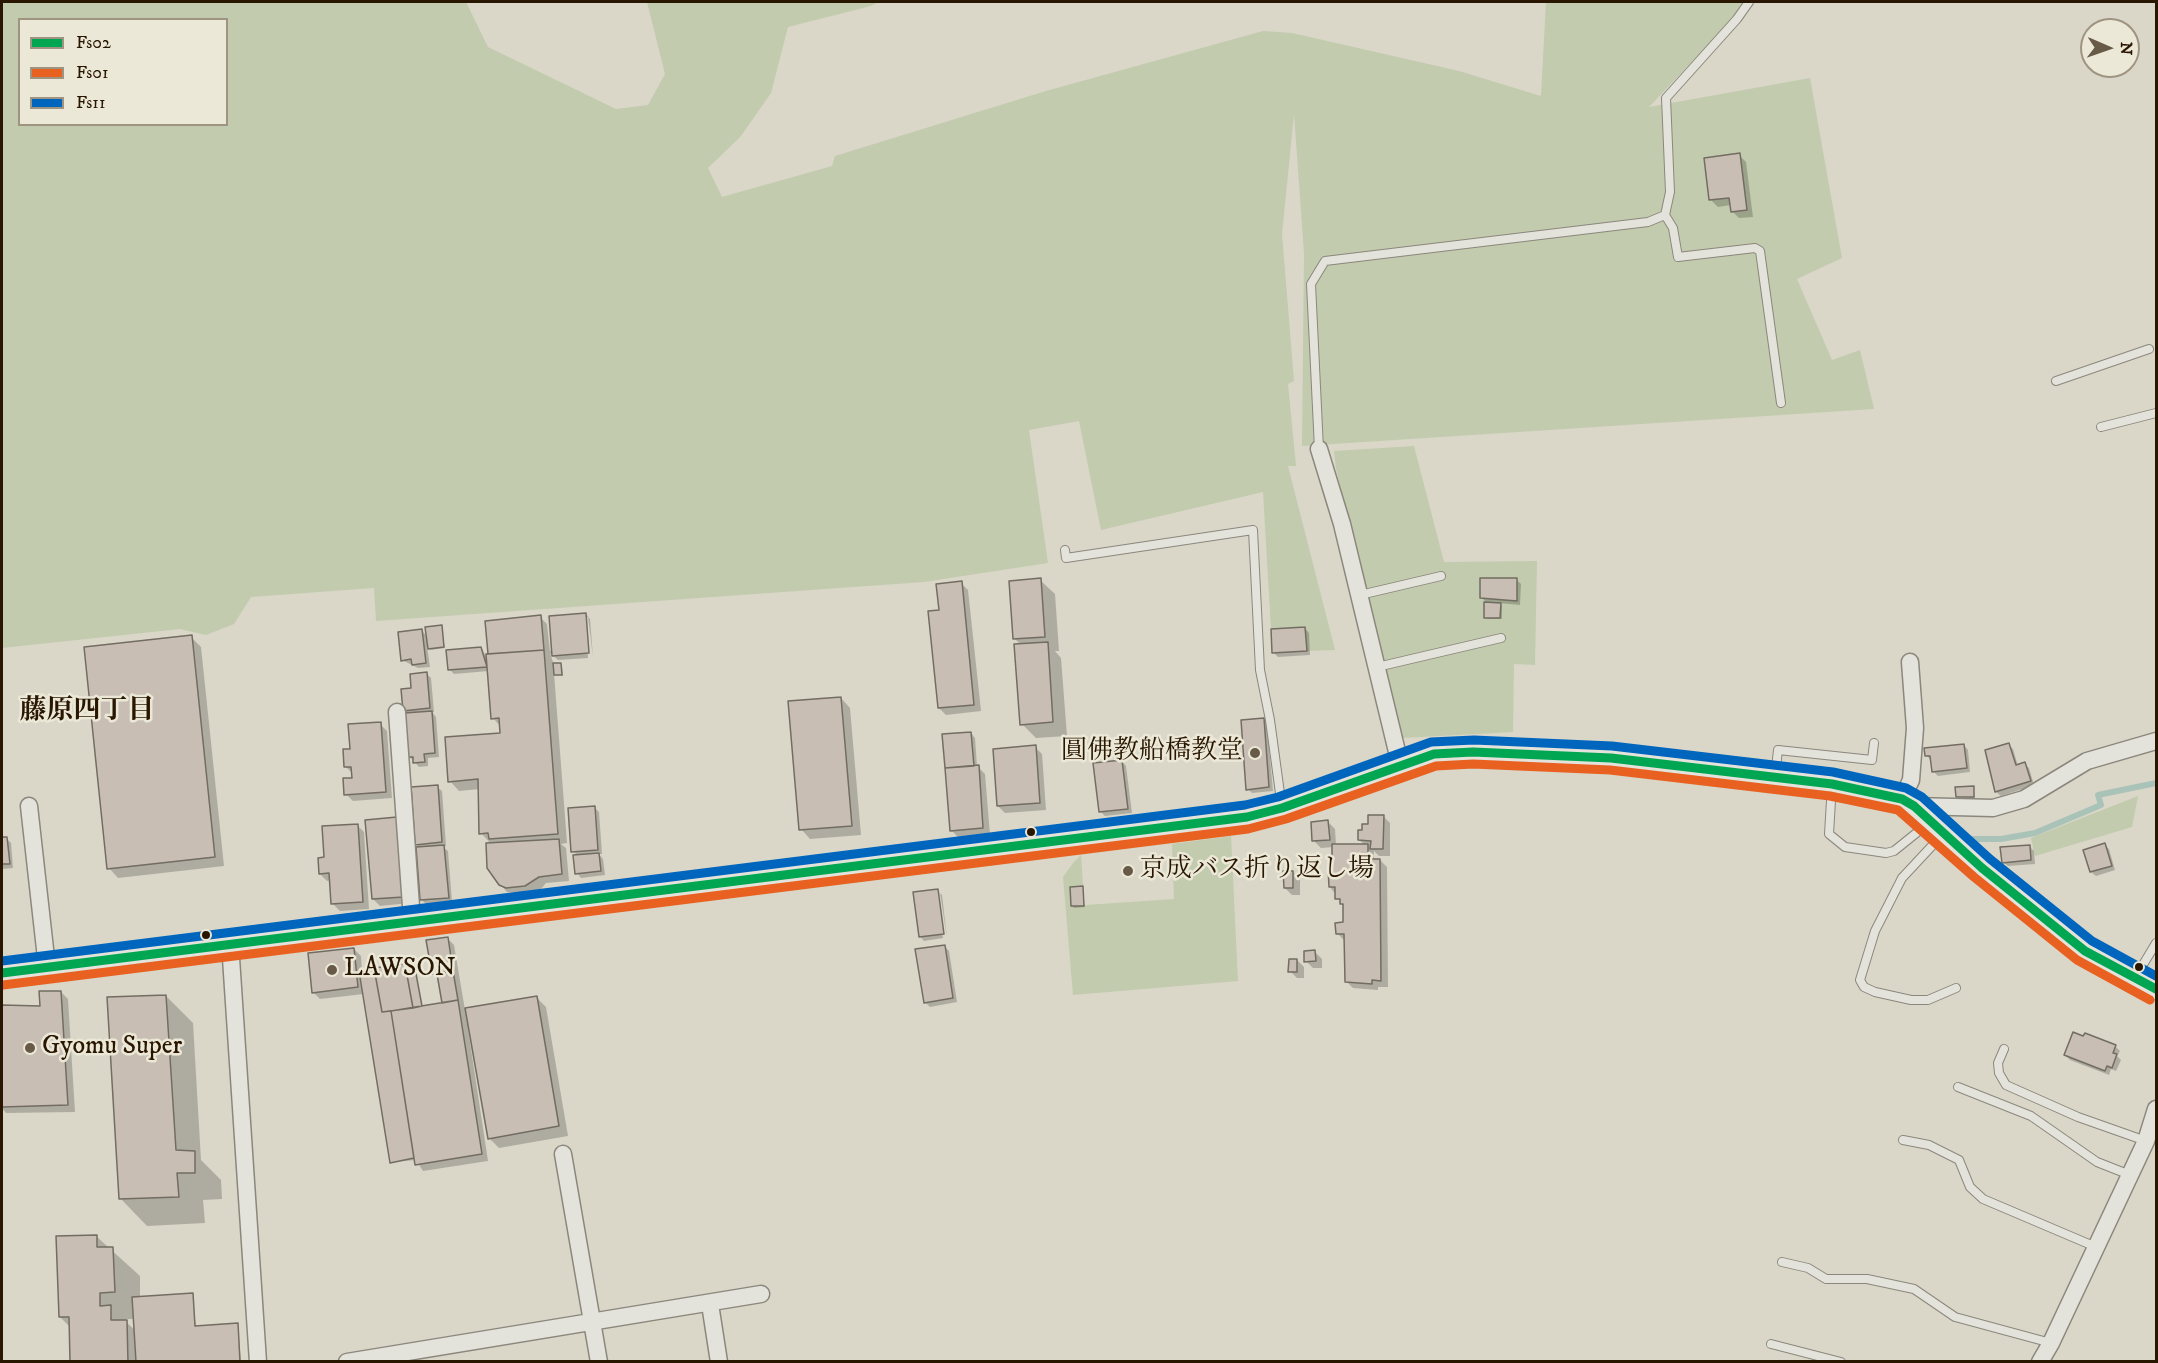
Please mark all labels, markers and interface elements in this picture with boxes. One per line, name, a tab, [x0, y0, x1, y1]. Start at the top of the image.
legend	[18, 18, 228, 126]
north arrow	[2080, 18, 2140, 78]
text: Fs02	[76, 32, 111, 54]
text: N	[2116, 42, 2136, 55]
text: Fs01	[76, 62, 109, 84]
text: Fs11	[76, 92, 106, 114]
district label: 藤原四丁目	[20, 696, 154, 728]
place label: 圓佛教船橋教堂	[1061, 737, 1243, 769]
marker: 圓佛教船橋教堂	[1248, 746, 1262, 760]
unlabelled marker	[1025, 826, 1037, 838]
place label: 京成バス折り返し場	[1140, 855, 1374, 887]
marker: 京成バス折り返し場	[1121, 864, 1135, 878]
unlabelled marker	[200, 929, 212, 941]
place label: LAWSON	[344, 954, 456, 986]
unlabelled marker	[2133, 961, 2145, 973]
marker: LAWSON	[325, 963, 339, 977]
place label: Gyomu Super	[42, 1032, 182, 1064]
marker: Gyomu Super	[23, 1041, 37, 1055]

